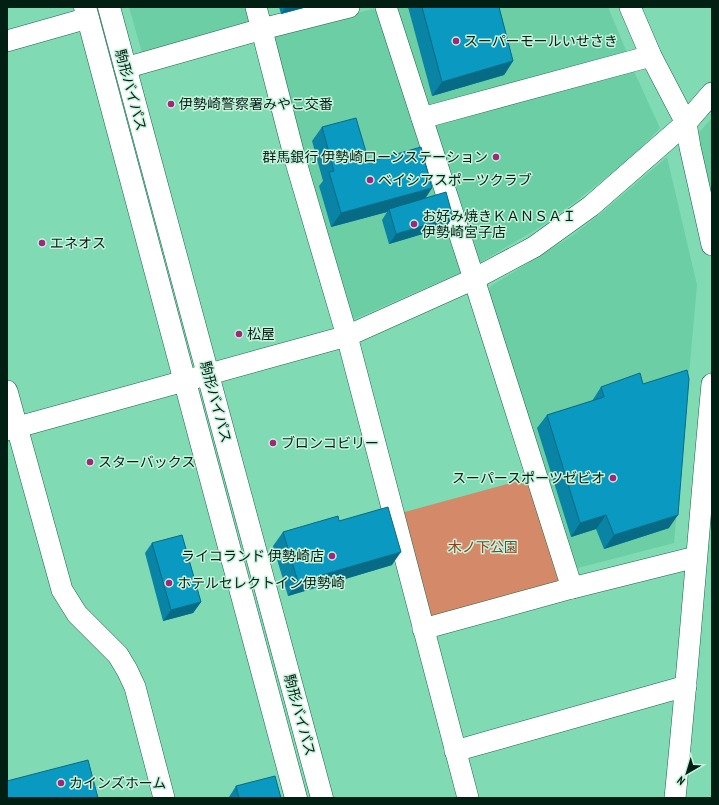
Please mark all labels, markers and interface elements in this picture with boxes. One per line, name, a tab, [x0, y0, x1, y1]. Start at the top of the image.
place label: スーパーモールいせさき	[464, 32, 618, 50]
marker: スーパーモールいせさき	[451, 36, 461, 46]
street label: 駒形バイパス	[111, 47, 151, 133]
place label: 伊勢崎警察署みやこ交番	[179, 95, 333, 113]
marker: 伊勢崎警察署みやこ交番	[166, 99, 176, 109]
place label: 群馬銀行 伊勢崎ローンステーション	[262, 148, 488, 166]
marker: 群馬銀行 伊勢崎ローンステーション	[491, 152, 501, 162]
place label: ベイシアスポーツクラブ	[378, 171, 532, 189]
marker: ベイシアスポーツクラブ	[365, 175, 375, 185]
place label: お好み焼きＫＡＮＳＡＩ 伊勢崎宮子店	[422, 207, 576, 241]
marker: お好み焼きＫＡＮＳＡＩ 伊勢崎宮子店	[409, 219, 419, 229]
place label: エネオス	[50, 234, 106, 252]
marker: エネオス	[37, 238, 47, 248]
place label: 松屋	[247, 325, 275, 343]
marker: 松屋	[234, 329, 244, 339]
street label: 駒形バイパス	[196, 359, 236, 445]
place label: ブロンコビリー	[281, 434, 379, 452]
marker: ブロンコビリー	[268, 438, 278, 448]
place label: スターバックス	[98, 453, 195, 471]
marker: スターバックス	[85, 457, 95, 467]
place label: スーパースポーツゼビオ	[452, 469, 605, 487]
marker: スーパースポーツゼビオ	[608, 473, 618, 483]
park label: 木ノ下公園	[448, 538, 518, 556]
place label: ライコランド 伊勢崎店	[181, 547, 324, 565]
marker: ライコランド 伊勢崎店	[327, 551, 337, 561]
place label: ホテルセレクトイン伊勢崎	[177, 574, 345, 592]
marker: ホテルセレクトイン伊勢崎	[164, 578, 174, 588]
street label: 駒形バイパス	[280, 672, 320, 758]
north arrow	[667, 753, 707, 793]
place label: カインズホーム	[69, 774, 166, 792]
text: N	[674, 774, 687, 788]
marker: カインズホーム	[56, 778, 66, 788]

